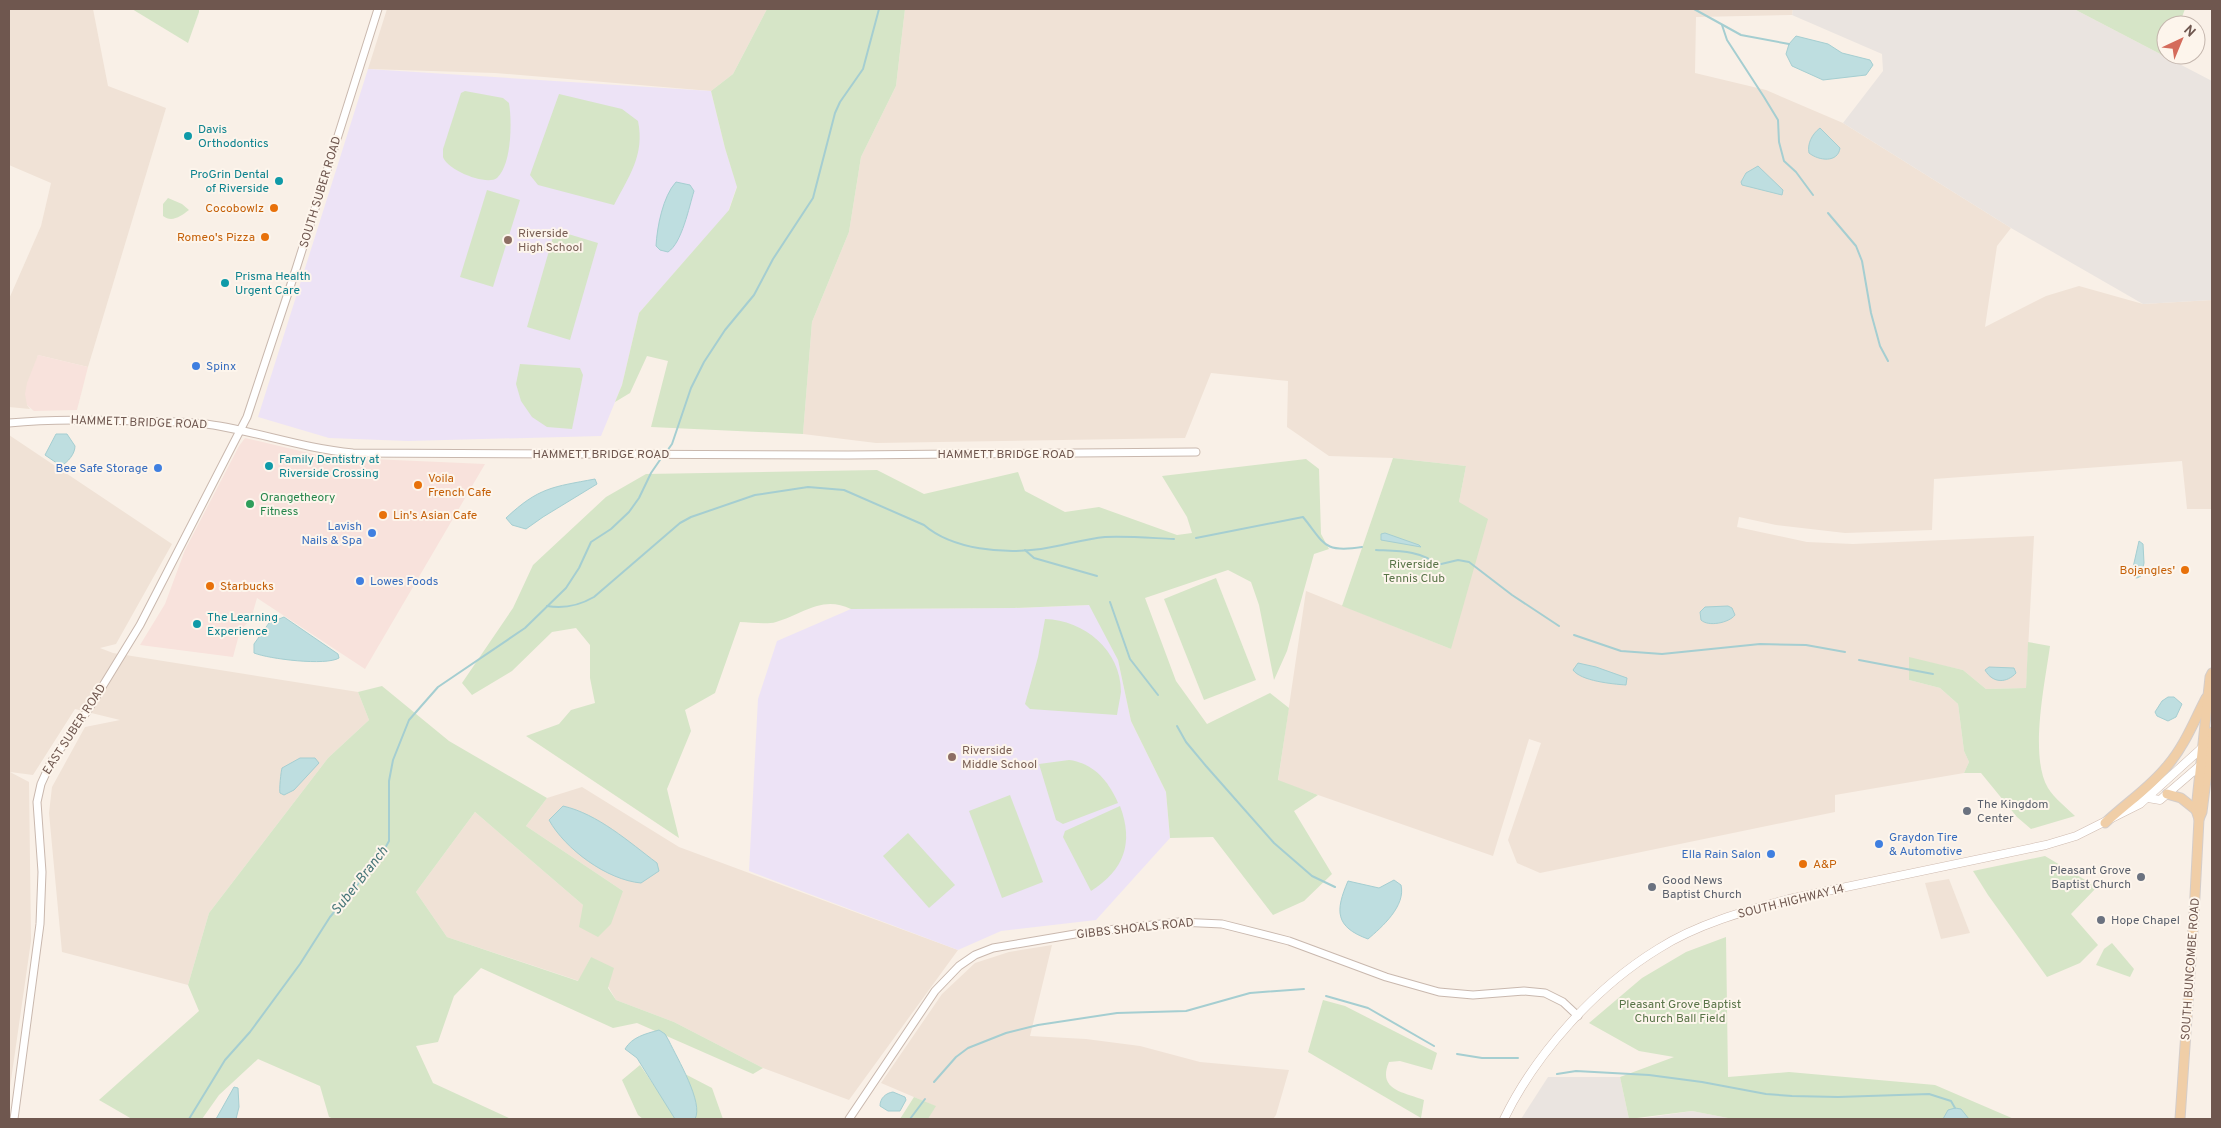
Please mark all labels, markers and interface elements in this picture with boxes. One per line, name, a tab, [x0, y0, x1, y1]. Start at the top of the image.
north arrow	[2156, 15, 2206, 65]
text: N	[2179, 22, 2199, 41]
place label: Davis Orthodontics	[198, 122, 269, 152]
marker: Davis Orthodontics	[182, 130, 194, 142]
street label: SOUTH SUBER ROAD	[296, 135, 346, 250]
place label: ProGrin Dental of Riverside	[190, 167, 269, 197]
marker: ProGrin Dental of Riverside	[273, 175, 285, 187]
place label: Cocobowlz	[205, 201, 264, 217]
marker: Cocobowlz	[268, 202, 280, 214]
place label: Riverside High School	[518, 226, 582, 256]
place label: Romeo's Pizza	[177, 230, 255, 246]
marker: Romeo's Pizza	[259, 231, 271, 243]
marker: Riverside High School	[502, 234, 514, 246]
place label: Prisma Health Urgent Care	[235, 269, 311, 299]
marker: Prisma Health Urgent Care	[219, 277, 231, 289]
place label: Spinx	[206, 359, 236, 375]
marker: Spinx	[190, 360, 202, 372]
street label: HAMMETT BRIDGE ROAD	[70, 413, 208, 433]
street label: HAMMETT BRIDGE ROAD	[533, 447, 669, 463]
street label: HAMMETT BRIDGE ROAD	[938, 447, 1074, 463]
place label: Family Dentistry at Riverside Crossing	[279, 452, 380, 482]
marker: Family Dentistry at Riverside Crossing	[263, 460, 275, 472]
place label: Bee Safe Storage	[55, 461, 148, 477]
marker: Bee Safe Storage	[152, 462, 164, 474]
place label: Voila French Cafe	[428, 471, 492, 501]
marker: Voila French Cafe	[412, 479, 424, 491]
place label: Orangetheory Fitness	[260, 490, 335, 520]
marker: Orangetheory Fitness	[244, 498, 256, 510]
place label: Lin's Asian Cafe	[393, 508, 477, 524]
marker: Lin's Asian Cafe	[377, 509, 389, 521]
place label: Lavish Nails & Spa	[302, 519, 362, 549]
marker: Lavish Nails & Spa	[366, 527, 378, 539]
park label: Riverside Tennis Club	[1383, 557, 1445, 587]
place label: Bojangles'	[2119, 563, 2175, 579]
marker: Bojangles'	[2179, 564, 2191, 576]
place label: Lowes Foods	[370, 574, 438, 590]
marker: Lowes Foods	[354, 575, 366, 587]
place label: Starbucks	[220, 579, 274, 595]
marker: Starbucks	[204, 580, 216, 592]
place label: The Learning Experience	[207, 610, 278, 640]
marker: The Learning Experience	[191, 618, 203, 630]
street label: EAST SUBER ROAD	[40, 681, 110, 778]
place label: Riverside Middle School	[962, 743, 1037, 773]
marker: Riverside Middle School	[946, 751, 958, 763]
place label: The Kingdom Center	[1977, 797, 2048, 827]
marker: The Kingdom Center	[1961, 805, 1973, 817]
place label: Graydon Tire & Automotive	[1889, 830, 1962, 860]
marker: Graydon Tire & Automotive	[1873, 838, 1885, 850]
water label: Suber Branch	[328, 843, 392, 919]
place label: Ella Rain Salon	[1682, 847, 1761, 863]
marker: Ella Rain Salon	[1765, 848, 1777, 860]
place label: A&P	[1813, 857, 1837, 873]
marker: A&P	[1797, 858, 1809, 870]
place label: Pleasant Grove Baptist Church	[2050, 863, 2131, 893]
marker: Pleasant Grove Baptist Church	[2135, 871, 2147, 883]
place label: Good News Baptist Church	[1662, 873, 1742, 903]
marker: Good News Baptist Church	[1646, 881, 1658, 893]
street label: SOUTH HIGHWAY 14	[1736, 881, 1846, 923]
street label: SOUTH BUNCOMBE ROAD	[2178, 897, 2204, 1041]
place label: Hope Chapel	[2111, 913, 2180, 929]
marker: Hope Chapel	[2095, 914, 2107, 926]
street label: GIBBS SHOALS ROAD	[1076, 915, 1195, 943]
park label: Pleasant Grove Baptist Church Ball Field	[1619, 997, 1741, 1027]

